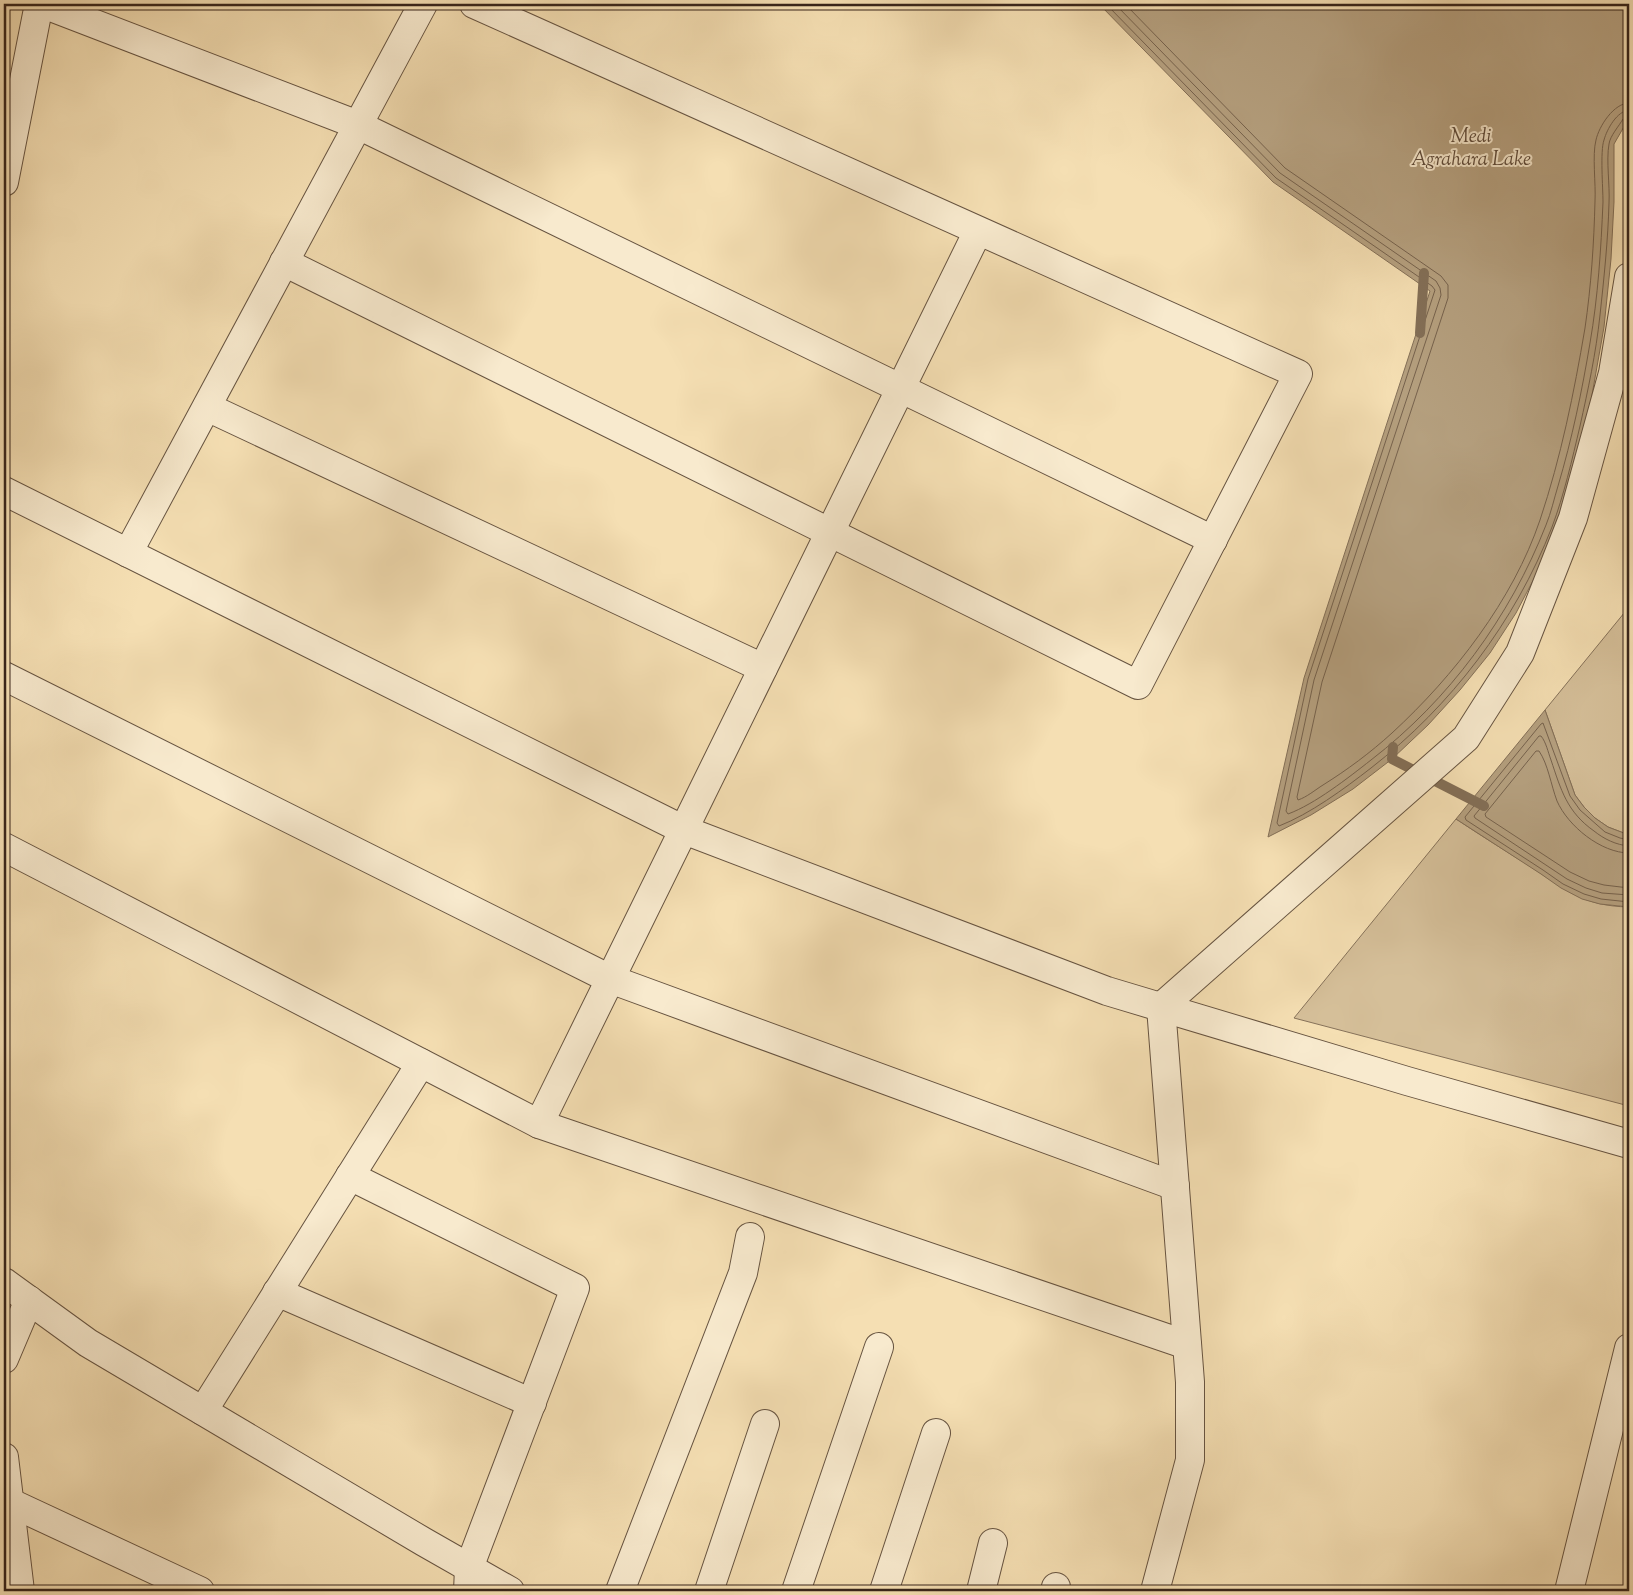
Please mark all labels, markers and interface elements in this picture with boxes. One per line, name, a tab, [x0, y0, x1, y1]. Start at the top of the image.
water label: Medi Agrahara Lake	[1411, 123, 1531, 175]

